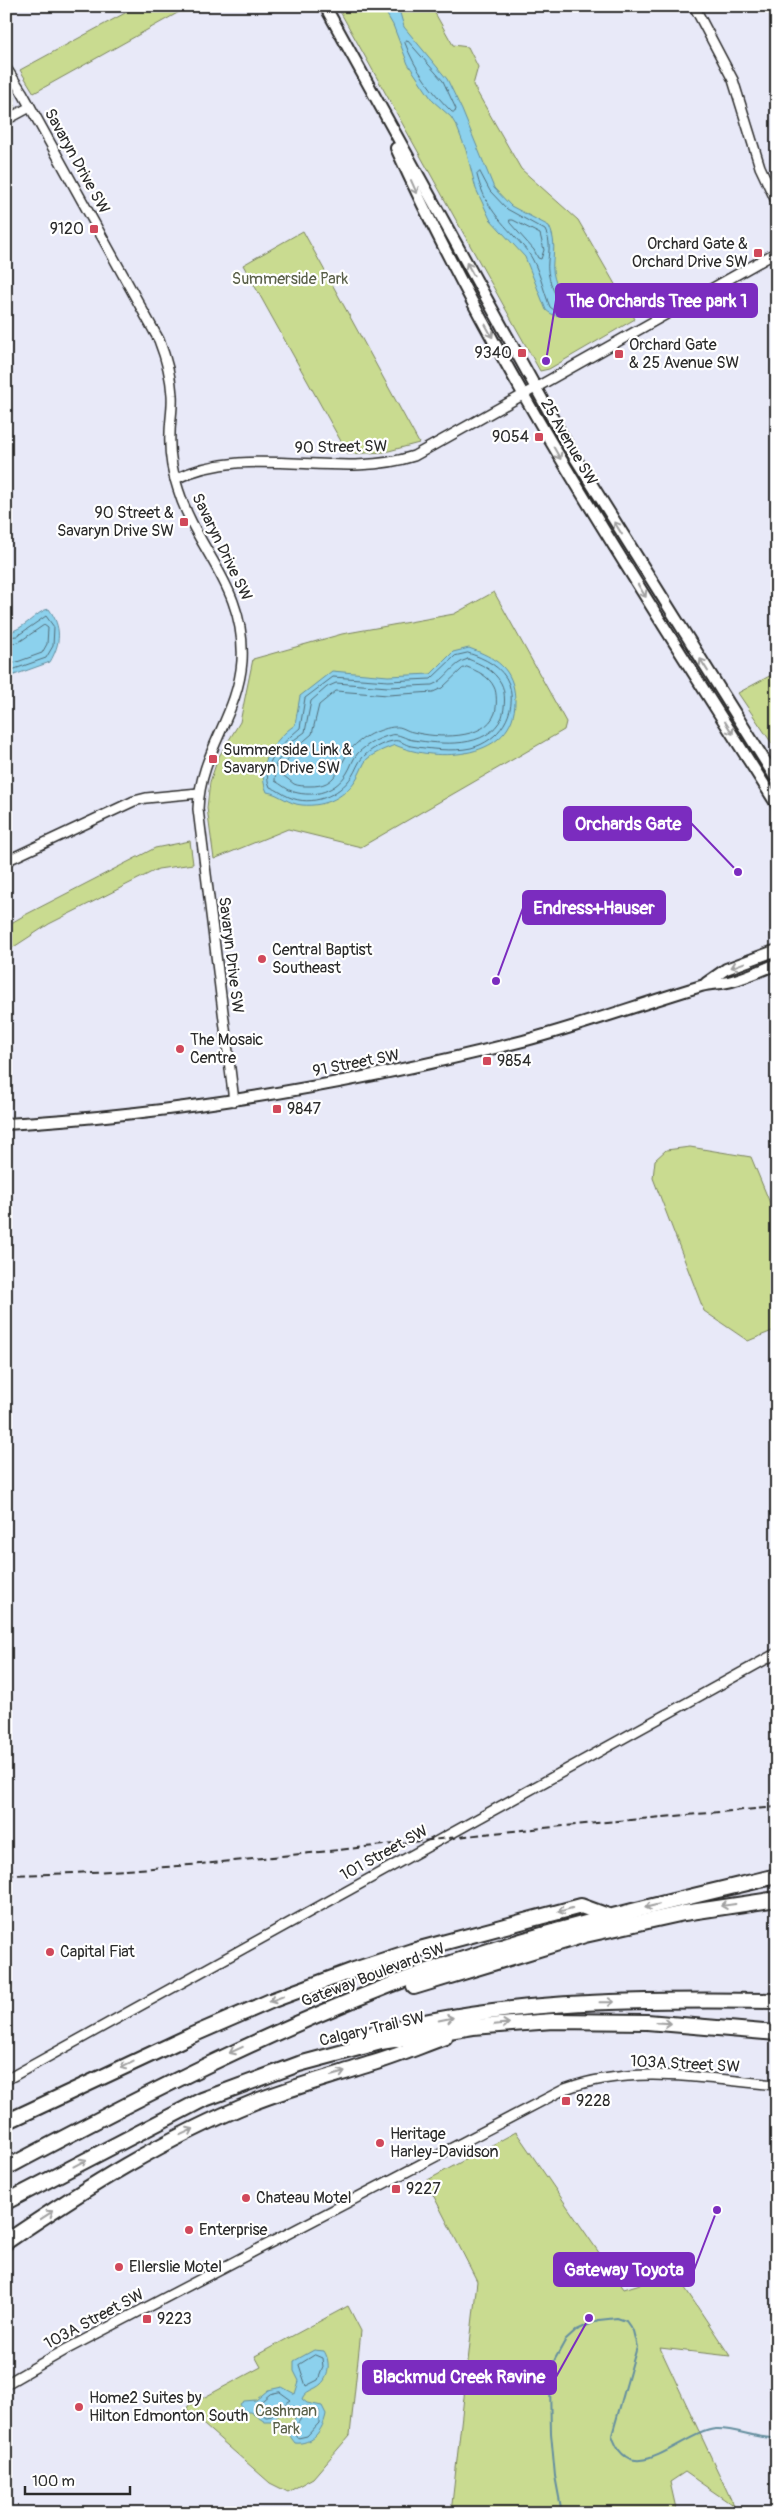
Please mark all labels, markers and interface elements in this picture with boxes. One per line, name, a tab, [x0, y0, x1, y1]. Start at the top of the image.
street label: Savaryn Drive SW	[40, 105, 114, 217]
one-way arrow	[409, 179, 419, 194]
place label: 9120	[50, 219, 84, 239]
marker: 9120	[88, 223, 100, 235]
place label: Orchard Gate & Orchard Drive SW	[632, 234, 748, 272]
marker: Orchard Gate & Orchard Drive SW	[752, 247, 764, 259]
one-way arrow	[465, 262, 474, 277]
park label: Summerside Park	[232, 269, 348, 289]
callout: The Orchards Tree park 1	[556, 284, 757, 317]
text: The Orchards Tree park 1	[566, 290, 747, 313]
one-way arrow	[485, 323, 494, 338]
place label: Orchard Gate & 25 Avenue SW	[629, 335, 739, 373]
place label: 9340	[475, 343, 512, 363]
marker: 9340	[516, 347, 528, 359]
marker: Orchard Gate & 25 Avenue SW	[613, 348, 625, 360]
street label: 25 Avenue SW	[536, 395, 602, 489]
place label: 9054	[492, 427, 529, 447]
marker: 9054	[533, 431, 545, 443]
street label: 90 Street SW	[295, 436, 387, 458]
one-way arrow	[552, 445, 562, 459]
street label: Savaryn Drive SW	[187, 490, 257, 604]
place label: 90 Street & Savaryn Drive SW	[57, 503, 174, 541]
marker: 90 Street & Savaryn Drive SW	[178, 516, 190, 528]
one-way arrow	[612, 521, 622, 535]
one-way arrow	[638, 583, 648, 597]
one-way arrow	[699, 658, 710, 672]
one-way arrow	[724, 721, 734, 735]
place label: Summerside Link & Savaryn Drive SW	[223, 740, 352, 778]
marker: Summerside Link & Savaryn Drive SW	[207, 753, 219, 765]
callout: Orchards Gate	[564, 807, 691, 840]
text: Orchards Gate	[575, 813, 682, 836]
callout: Endress+Hauser	[523, 891, 665, 924]
street label: Savaryn Drive SW	[214, 896, 248, 1014]
text: Endress+Hauser	[533, 897, 655, 920]
place label: Central Baptist Southeast	[272, 940, 373, 978]
marker: Central Baptist Southeast	[256, 953, 268, 965]
one-way arrow	[731, 961, 747, 970]
place label: The Mosaic Centre	[190, 1030, 263, 1068]
marker: The Mosaic Centre	[174, 1043, 186, 1055]
street label: 91 Street SW	[311, 1045, 401, 1081]
place label: 9854	[497, 1051, 531, 1071]
marker: 9854	[481, 1055, 493, 1067]
place label: 9847	[287, 1099, 322, 1119]
marker: 9847	[271, 1103, 283, 1115]
street label: 101 Street SW	[337, 1821, 431, 1885]
one-way arrow	[721, 1900, 737, 1910]
one-way arrow	[645, 1902, 661, 1911]
one-way arrow	[557, 1906, 573, 1915]
street label: Gateway Boulevard SW	[298, 1938, 448, 2012]
place label: Capital Fiat	[60, 1942, 135, 1962]
marker: Capital Fiat	[44, 1946, 56, 1958]
one-way arrow	[269, 1995, 284, 2004]
one-way arrow	[599, 1997, 615, 2007]
street label: Calgary Trail SW	[317, 2007, 427, 2051]
one-way arrow	[438, 2014, 454, 2024]
one-way arrow	[656, 2018, 672, 2027]
one-way arrow	[494, 2019, 510, 2029]
one-way arrow	[229, 2046, 244, 2055]
street label: 103A Street SW	[630, 2051, 740, 2077]
one-way arrow	[120, 2060, 135, 2070]
one-way arrow	[329, 2068, 345, 2078]
place label: 9228	[576, 2091, 610, 2111]
marker: 9228	[560, 2095, 572, 2107]
place label: Heritage Harley-Davidson	[390, 2124, 499, 2162]
one-way arrow	[179, 2127, 194, 2137]
marker: Heritage Harley-Davidson	[374, 2137, 386, 2149]
one-way arrow	[73, 2158, 88, 2168]
place label: 9227	[406, 2179, 441, 2199]
marker: 9227	[390, 2183, 402, 2195]
place label: Chateau Motel	[256, 2188, 352, 2208]
marker: Chateau Motel	[240, 2192, 252, 2204]
one-way arrow	[40, 2210, 54, 2220]
place label: Enterprise	[199, 2220, 268, 2240]
marker: Enterprise	[183, 2224, 195, 2236]
callout: Gateway Toyota	[554, 2253, 694, 2286]
place label: Ellerslie Motel	[129, 2257, 222, 2277]
text: Gateway Toyota	[564, 2259, 685, 2282]
marker: Ellerslie Motel	[113, 2261, 125, 2273]
street label: 103A Street SW	[41, 2284, 147, 2354]
place label: 9223	[157, 2309, 192, 2329]
marker: 9223	[141, 2313, 153, 2325]
callout: Blackmud Creek Ravine	[363, 2361, 556, 2394]
text: Blackmud Creek Ravine	[373, 2366, 546, 2389]
place label: Home2 Suites by Hilton Edmonton South	[89, 2388, 248, 2426]
marker: Home2 Suites by Hilton Edmonton South	[73, 2401, 85, 2413]
park label: Cashman Park	[255, 2401, 317, 2439]
scale bar	[25, 2464, 130, 2496]
text: 100 m	[32, 2472, 75, 2491]

